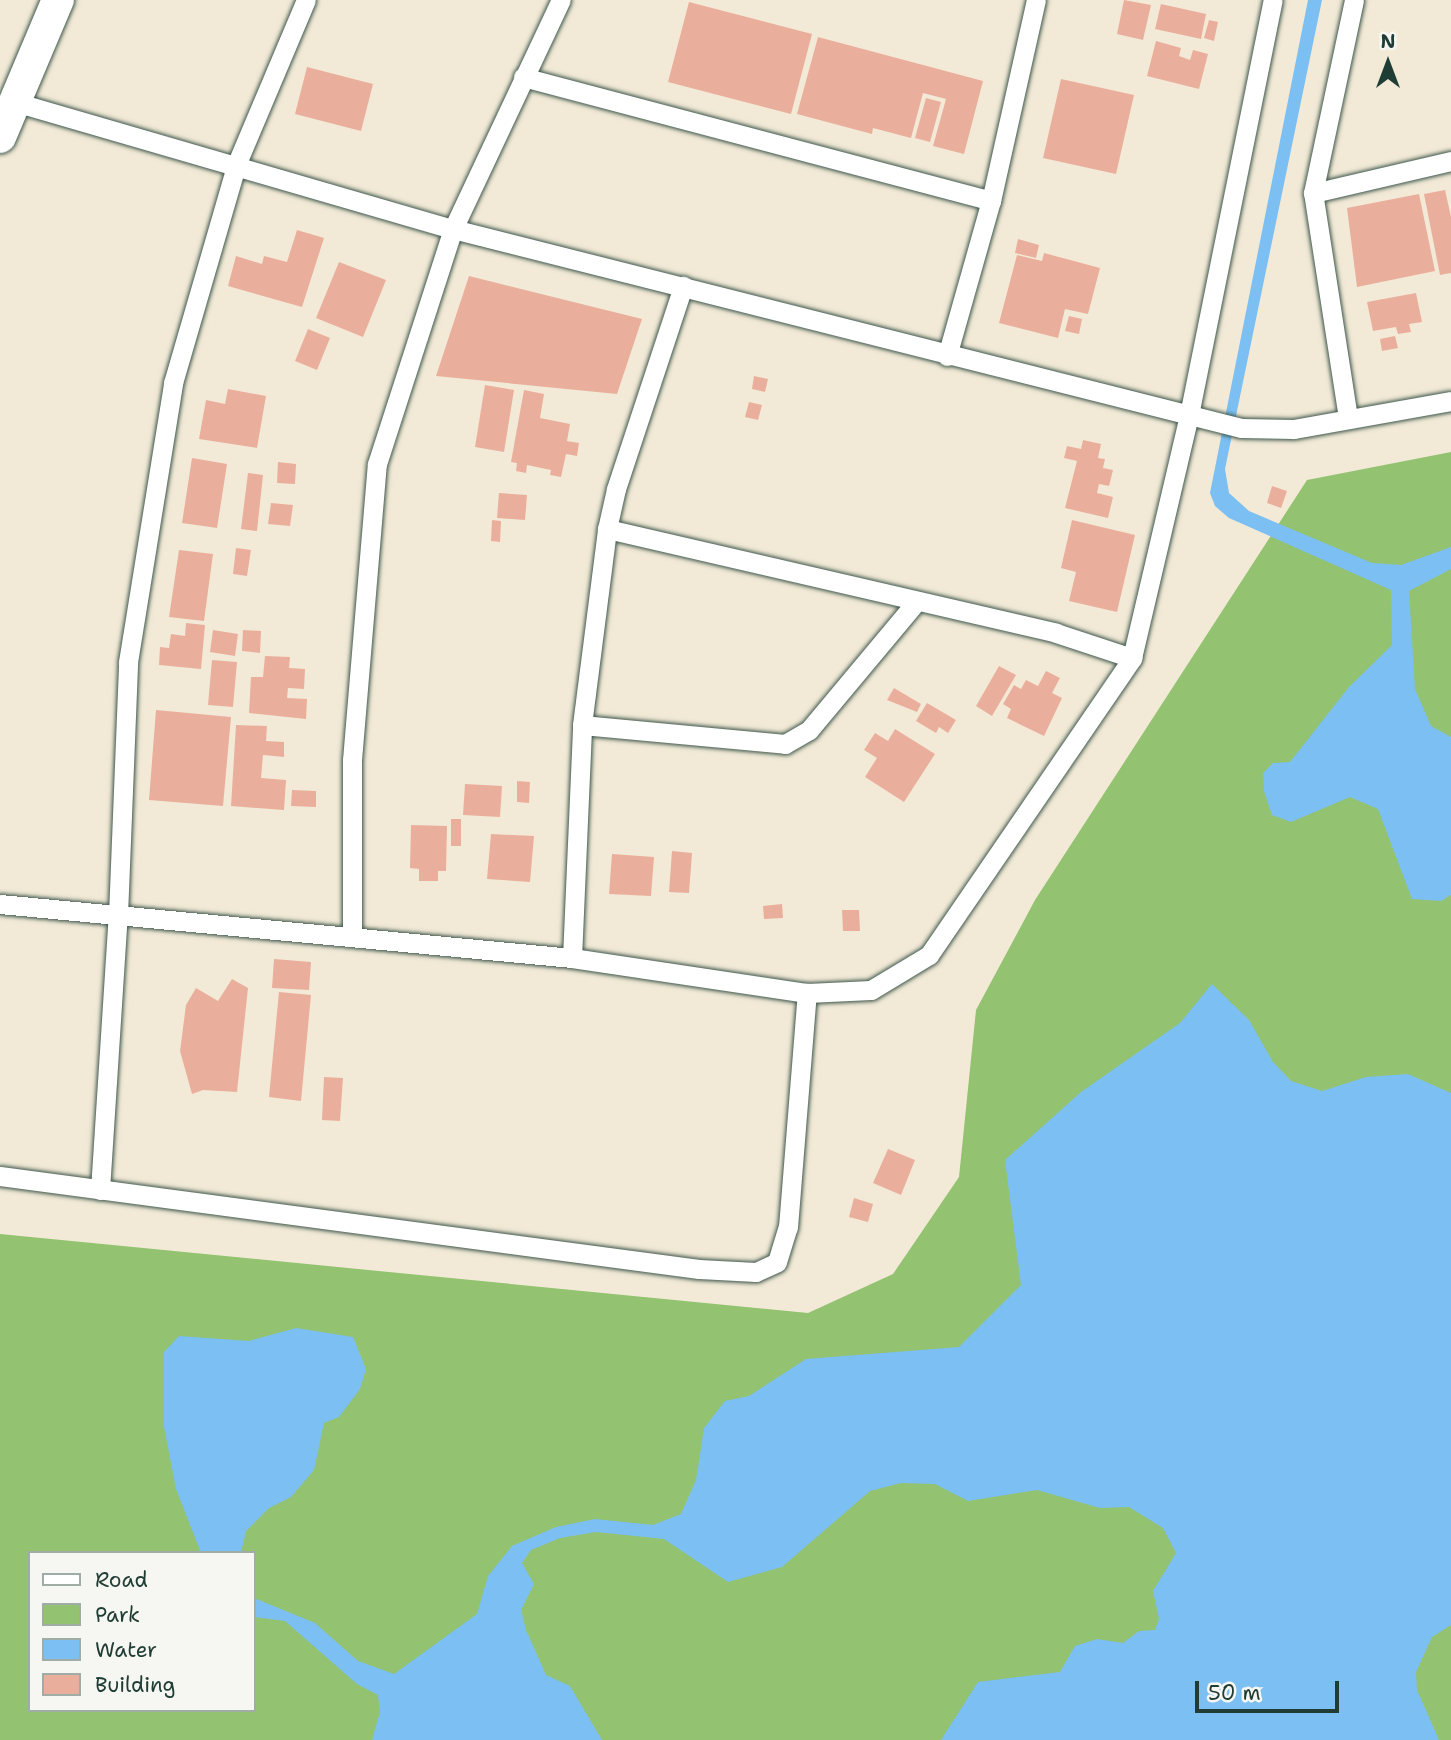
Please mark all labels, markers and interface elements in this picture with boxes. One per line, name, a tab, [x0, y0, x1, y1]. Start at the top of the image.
north arrow	[1353, 28, 1423, 98]
text: N	[1380, 29, 1396, 54]
legend	[28, 1551, 256, 1712]
text: Road	[95, 1566, 148, 1594]
text: Park	[95, 1601, 140, 1629]
text: Water	[95, 1636, 157, 1664]
scale bar	[1199, 1666, 1342, 1710]
text: Building	[95, 1671, 175, 1699]
text: 50 m	[1208, 1679, 1261, 1707]

